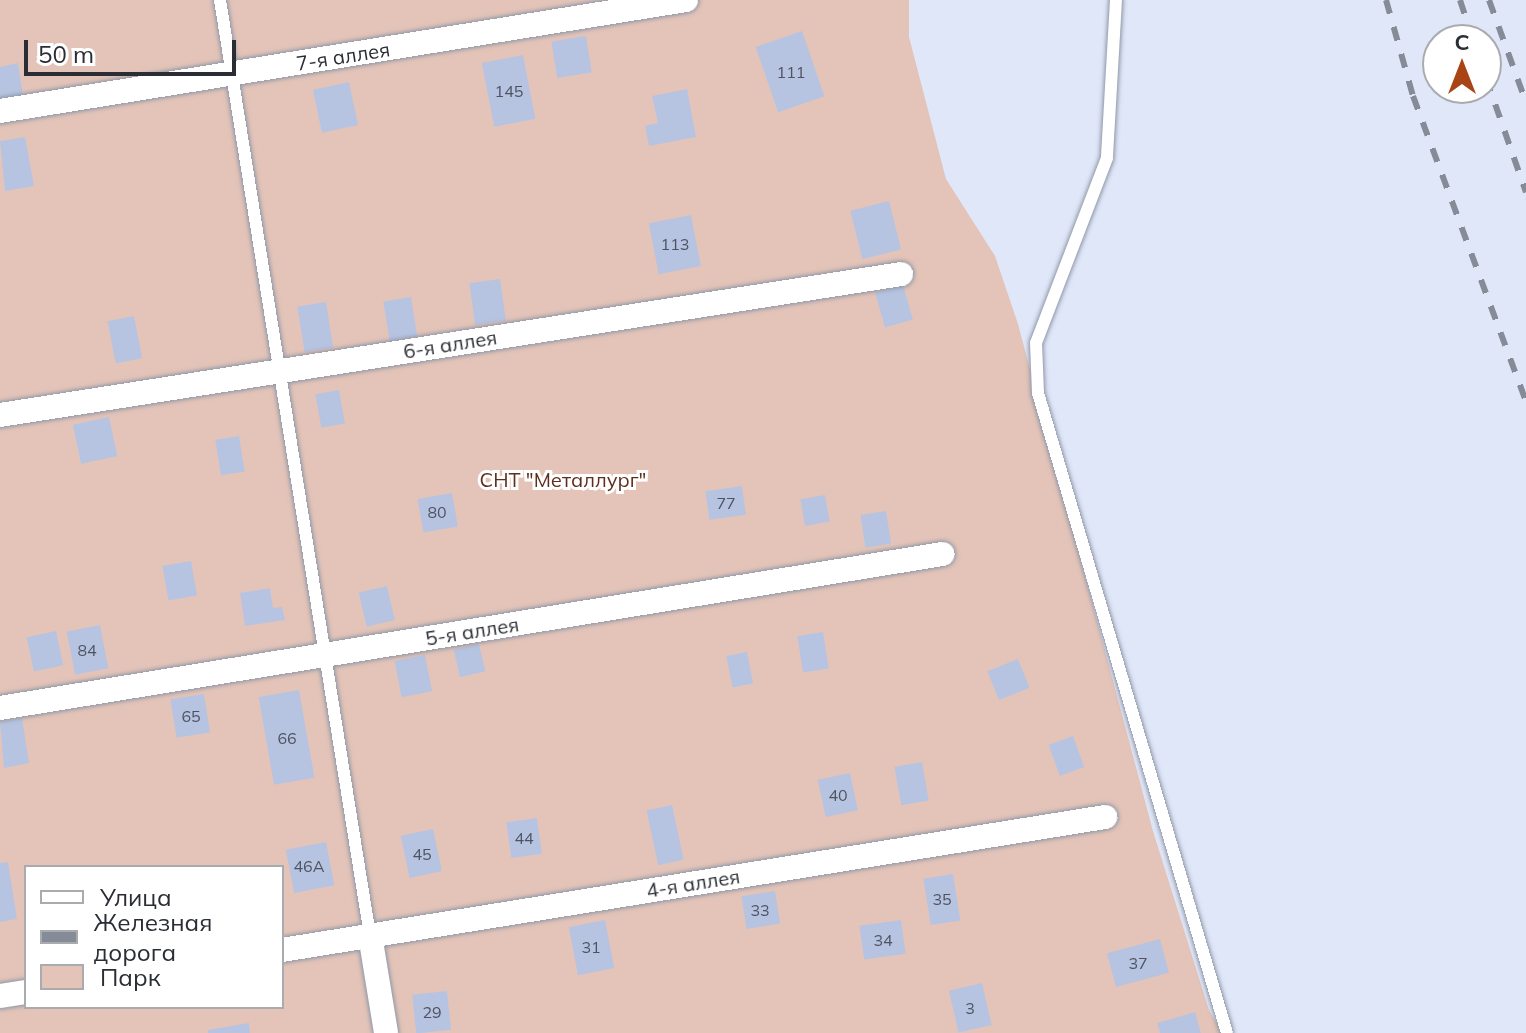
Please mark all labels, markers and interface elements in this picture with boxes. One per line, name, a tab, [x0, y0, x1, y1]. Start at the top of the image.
scale bar	[28, 24, 240, 74]
north arrow	[1422, 24, 1502, 104]
text: С	[1454, 28, 1470, 56]
street label: 7-я аллея	[294, 37, 392, 75]
text: 50 m	[38, 39, 94, 69]
house number: 111	[777, 62, 805, 82]
house number: 145	[495, 81, 523, 101]
house number: 113	[661, 234, 689, 254]
street label: 6-я аллея	[401, 325, 499, 363]
park label: СНТ "Металлург"	[480, 467, 646, 491]
house number: 77	[716, 493, 736, 513]
house number: 80	[427, 502, 447, 522]
street label: 5-я аллея	[423, 612, 521, 650]
house number: 84	[77, 640, 97, 660]
house number: 65	[181, 706, 201, 726]
house number: 66	[277, 728, 297, 748]
house number: 40	[828, 785, 848, 805]
house number: 44	[514, 828, 534, 848]
house number: 45	[412, 844, 432, 864]
house number: 46А	[294, 856, 324, 876]
street label: 4-я аллея	[644, 864, 742, 902]
legend	[24, 865, 284, 1009]
text: Улица	[100, 882, 172, 912]
house number: 35	[932, 889, 952, 909]
house number: 33	[750, 900, 770, 920]
text: Железная дорога	[94, 907, 212, 967]
house number: 34	[873, 930, 893, 950]
house number: 31	[581, 937, 601, 957]
house number: 37	[1128, 953, 1148, 973]
text: Парк	[100, 962, 161, 992]
house number: 3	[965, 998, 975, 1018]
house number: 29	[422, 1002, 442, 1022]

